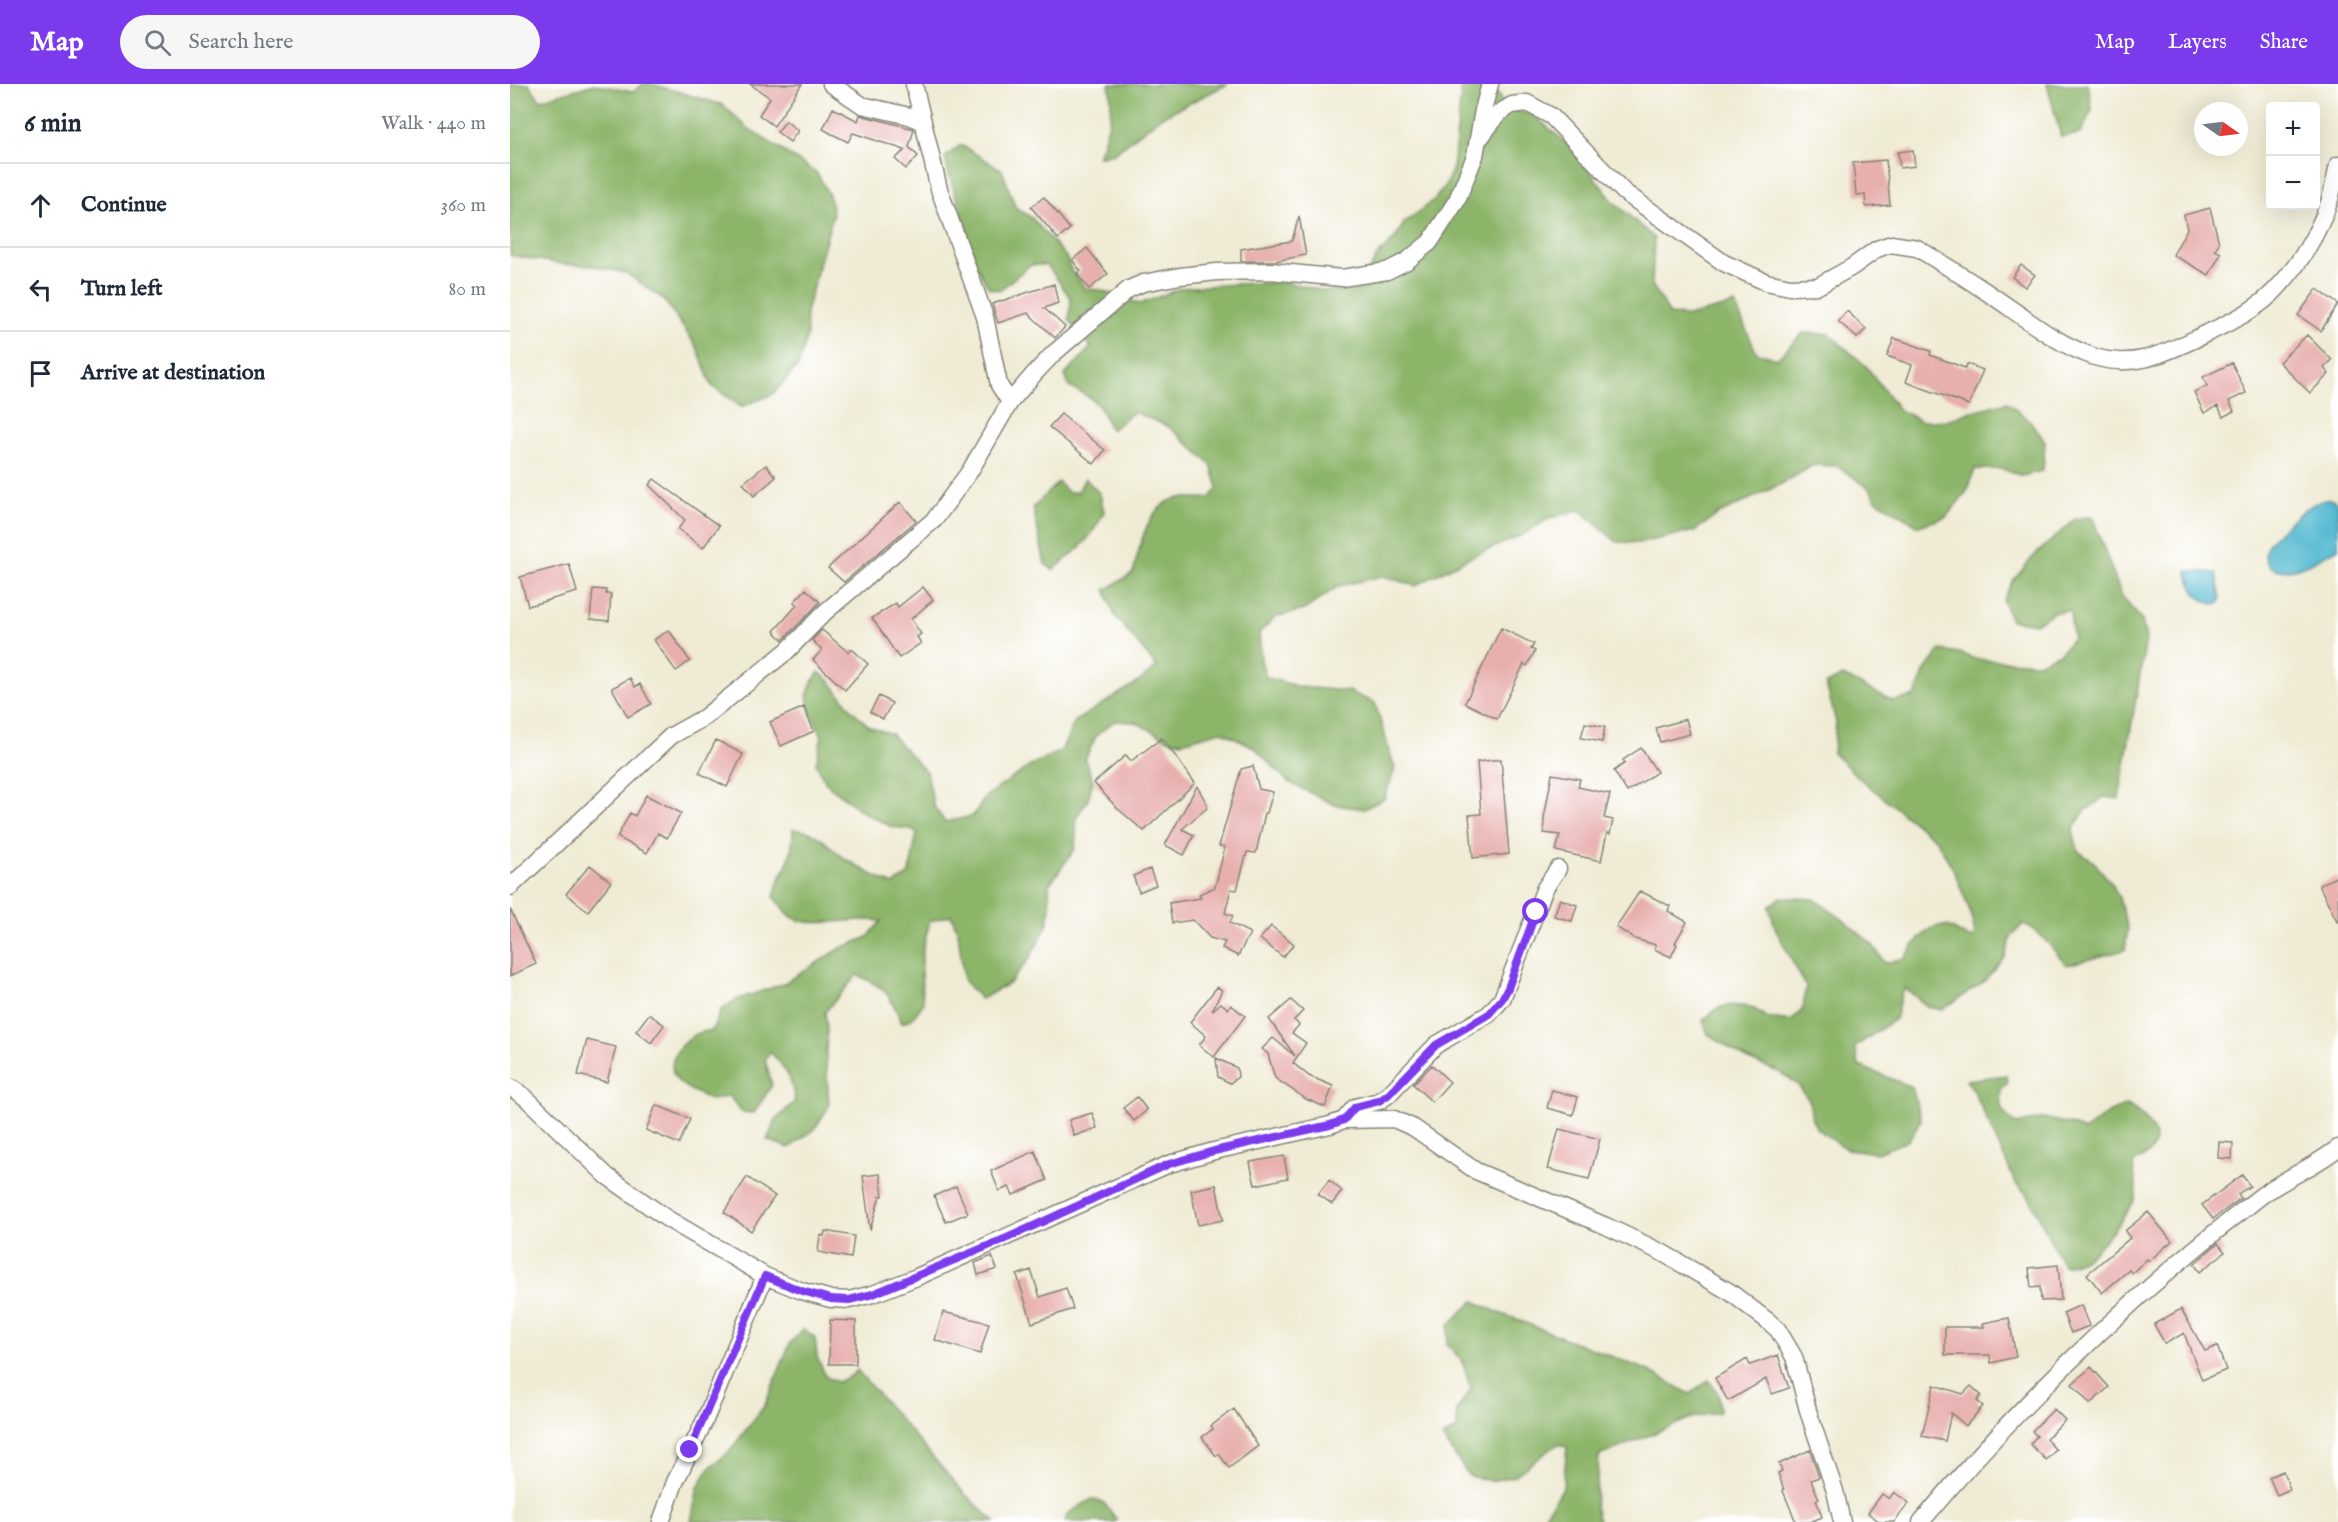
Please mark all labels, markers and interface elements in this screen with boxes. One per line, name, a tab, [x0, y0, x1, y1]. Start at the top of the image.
search box	[120, 15, 540, 69]
text: Map	[30, 25, 84, 60]
icon: search	[141, 26, 174, 59]
text: Search here	[189, 28, 293, 56]
text: Map	[2095, 29, 2135, 56]
text: Layers	[2168, 29, 2227, 56]
text: Share	[2260, 29, 2308, 56]
north arrow	[2194, 102, 2248, 156]
map controls	[2266, 102, 2320, 210]
button: +	[2266, 102, 2320, 156]
text: 6 min	[24, 107, 82, 140]
text: Walk · 440 m	[381, 111, 486, 136]
button: −	[2266, 156, 2320, 210]
icon: ahead	[24, 189, 57, 222]
text: Continue	[81, 191, 167, 219]
text: 360 m	[440, 193, 486, 218]
icon: left	[24, 273, 57, 306]
text: Turn left	[81, 275, 163, 303]
text: 80 m	[449, 277, 486, 302]
icon: arrive	[24, 357, 57, 390]
text: Arrive at destination	[81, 359, 265, 387]
route start	[1522, 898, 1548, 924]
route end	[676, 1436, 702, 1462]

